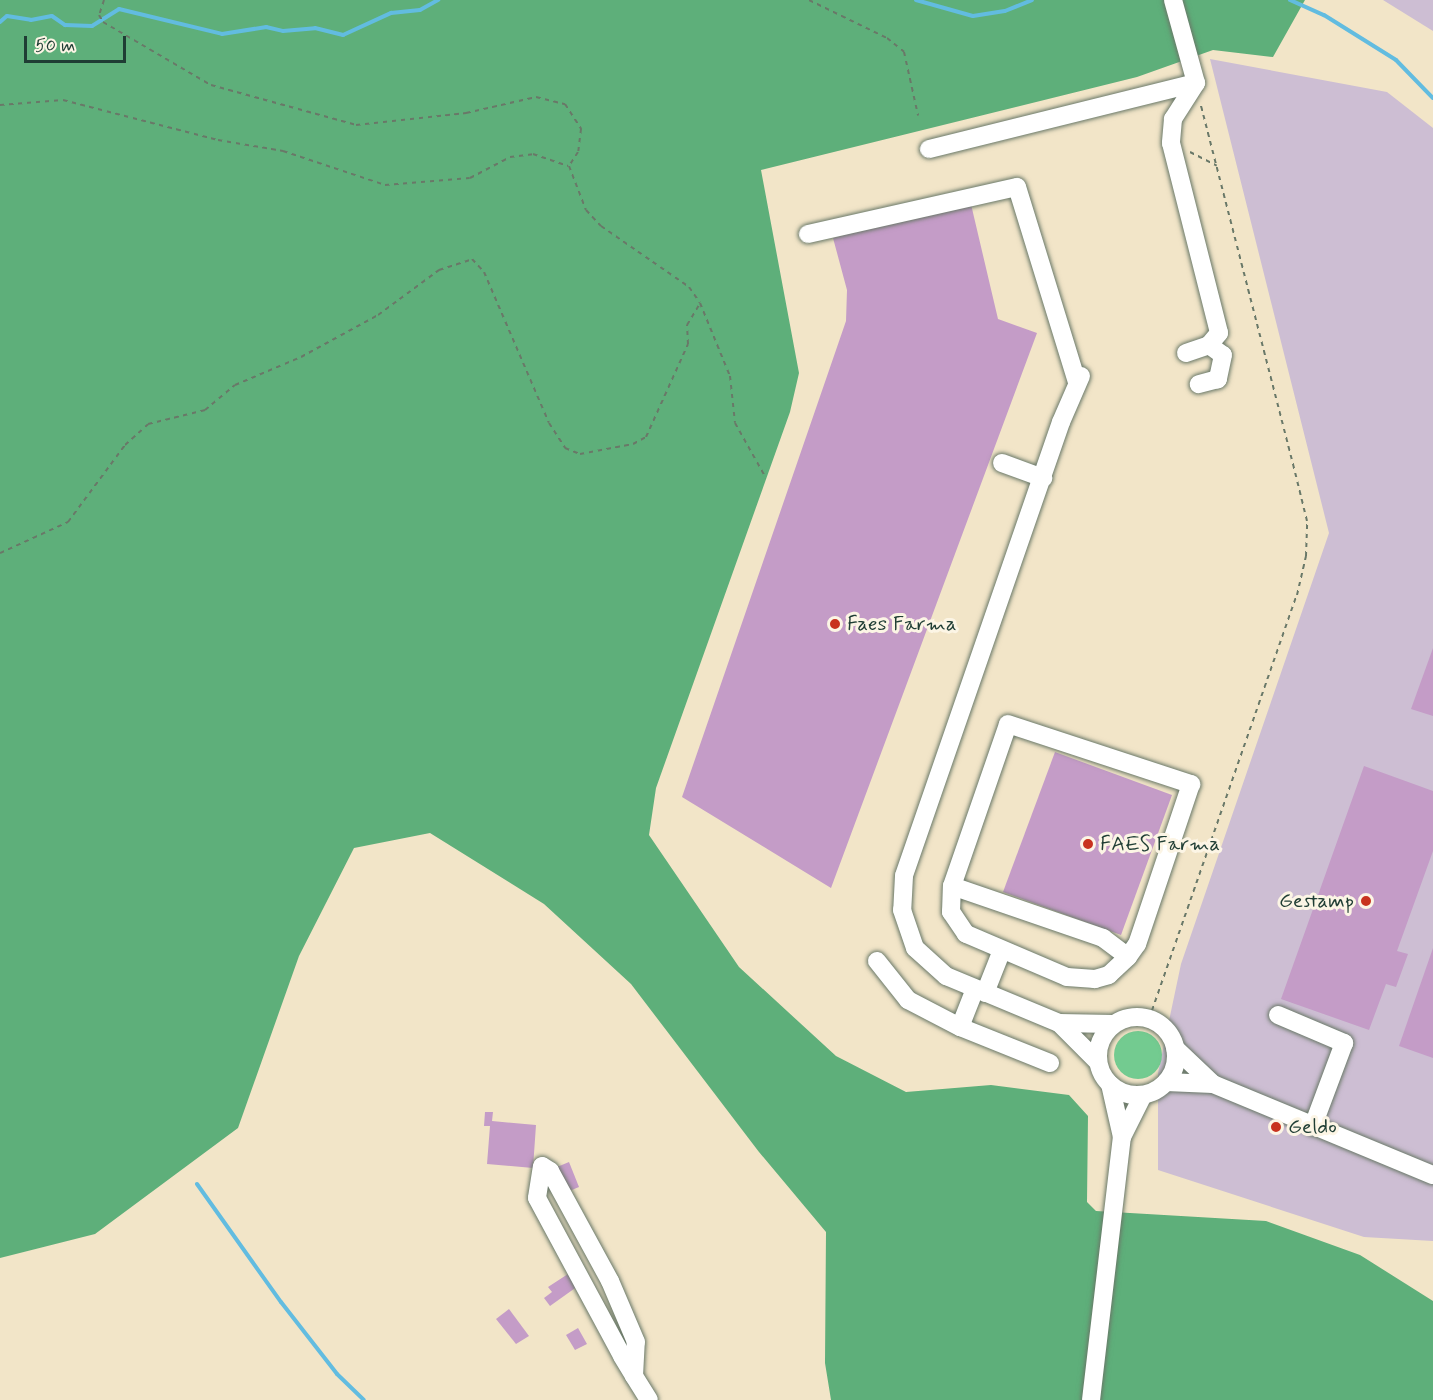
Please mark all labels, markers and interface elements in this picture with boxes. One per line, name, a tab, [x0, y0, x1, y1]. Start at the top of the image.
scale bar	[27, 24, 129, 62]
text: 50 m	[35, 34, 75, 58]
place label: Faes Farma	[847, 611, 955, 637]
marker: Faes Farma	[828, 617, 842, 631]
place label: FAES Farma	[1100, 831, 1219, 857]
marker: FAES Farma	[1081, 837, 1095, 851]
place label: Gestamp	[1279, 888, 1354, 914]
marker: Gestamp	[1359, 894, 1373, 908]
place label: Geldo	[1288, 1114, 1337, 1140]
marker: Geldo	[1269, 1120, 1283, 1134]

